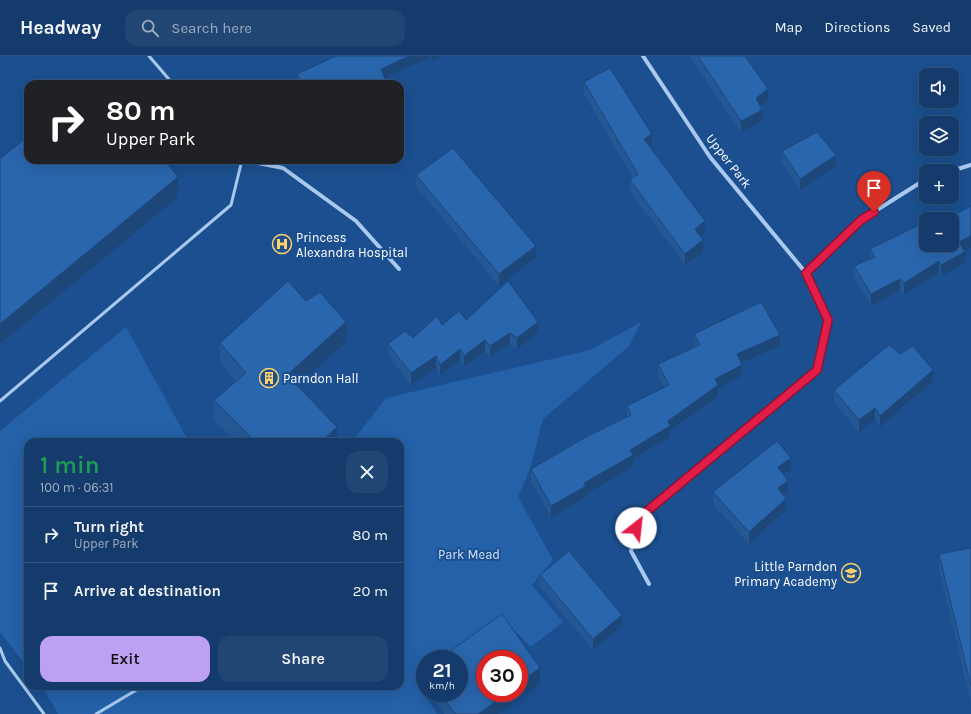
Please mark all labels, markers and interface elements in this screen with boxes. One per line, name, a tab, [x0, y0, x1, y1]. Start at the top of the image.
search box	[125, 10, 405, 46]
text: Headway	[20, 17, 101, 39]
icon: search	[139, 17, 161, 39]
text: Search here	[171, 19, 252, 37]
text: Map	[775, 19, 803, 36]
text: Directions	[825, 19, 890, 36]
text: Saved	[912, 19, 951, 36]
map controls	[919, 68, 959, 252]
button: sound	[919, 68, 959, 108]
text: 80 m	[106, 94, 175, 127]
icon: right	[40, 96, 92, 148]
button: layers	[919, 116, 959, 156]
text: Upper Park	[106, 128, 195, 150]
street label: Upper Park	[703, 131, 755, 191]
button: +	[919, 164, 959, 204]
pin	[857, 171, 891, 212]
icon: arrive	[863, 177, 885, 199]
button: −	[919, 212, 959, 252]
place label: Princess Alexandra Hospital	[296, 230, 408, 260]
hospital icon: Princess Alexandra Hospital	[271, 233, 293, 255]
building icon: Parndon Hall	[258, 367, 280, 389]
place label: Parndon Hall	[283, 371, 359, 386]
text: 1 min	[40, 451, 100, 479]
button: close	[346, 451, 388, 493]
text: 100 m · 06:31	[40, 480, 114, 495]
position arrow	[615, 507, 657, 549]
text: Turn right	[74, 518, 144, 536]
icon: right	[40, 524, 62, 546]
text: 80 m	[352, 526, 388, 544]
text: Upper Park	[74, 536, 139, 551]
park label: Park Mead	[438, 547, 500, 562]
place label: Little Parndon Primary Academy	[734, 559, 837, 589]
school or university icon: Little Parndon Primary Academy	[840, 562, 862, 584]
icon: arrive	[40, 580, 62, 602]
text: Arrive at destination	[74, 582, 221, 600]
text: 20 m	[353, 582, 388, 600]
button: Exit	[40, 636, 210, 682]
button: Share	[218, 636, 388, 682]
speed limit sign: 30	[476, 650, 528, 702]
text: 21	[432, 659, 452, 682]
text: km/h	[429, 680, 455, 692]

